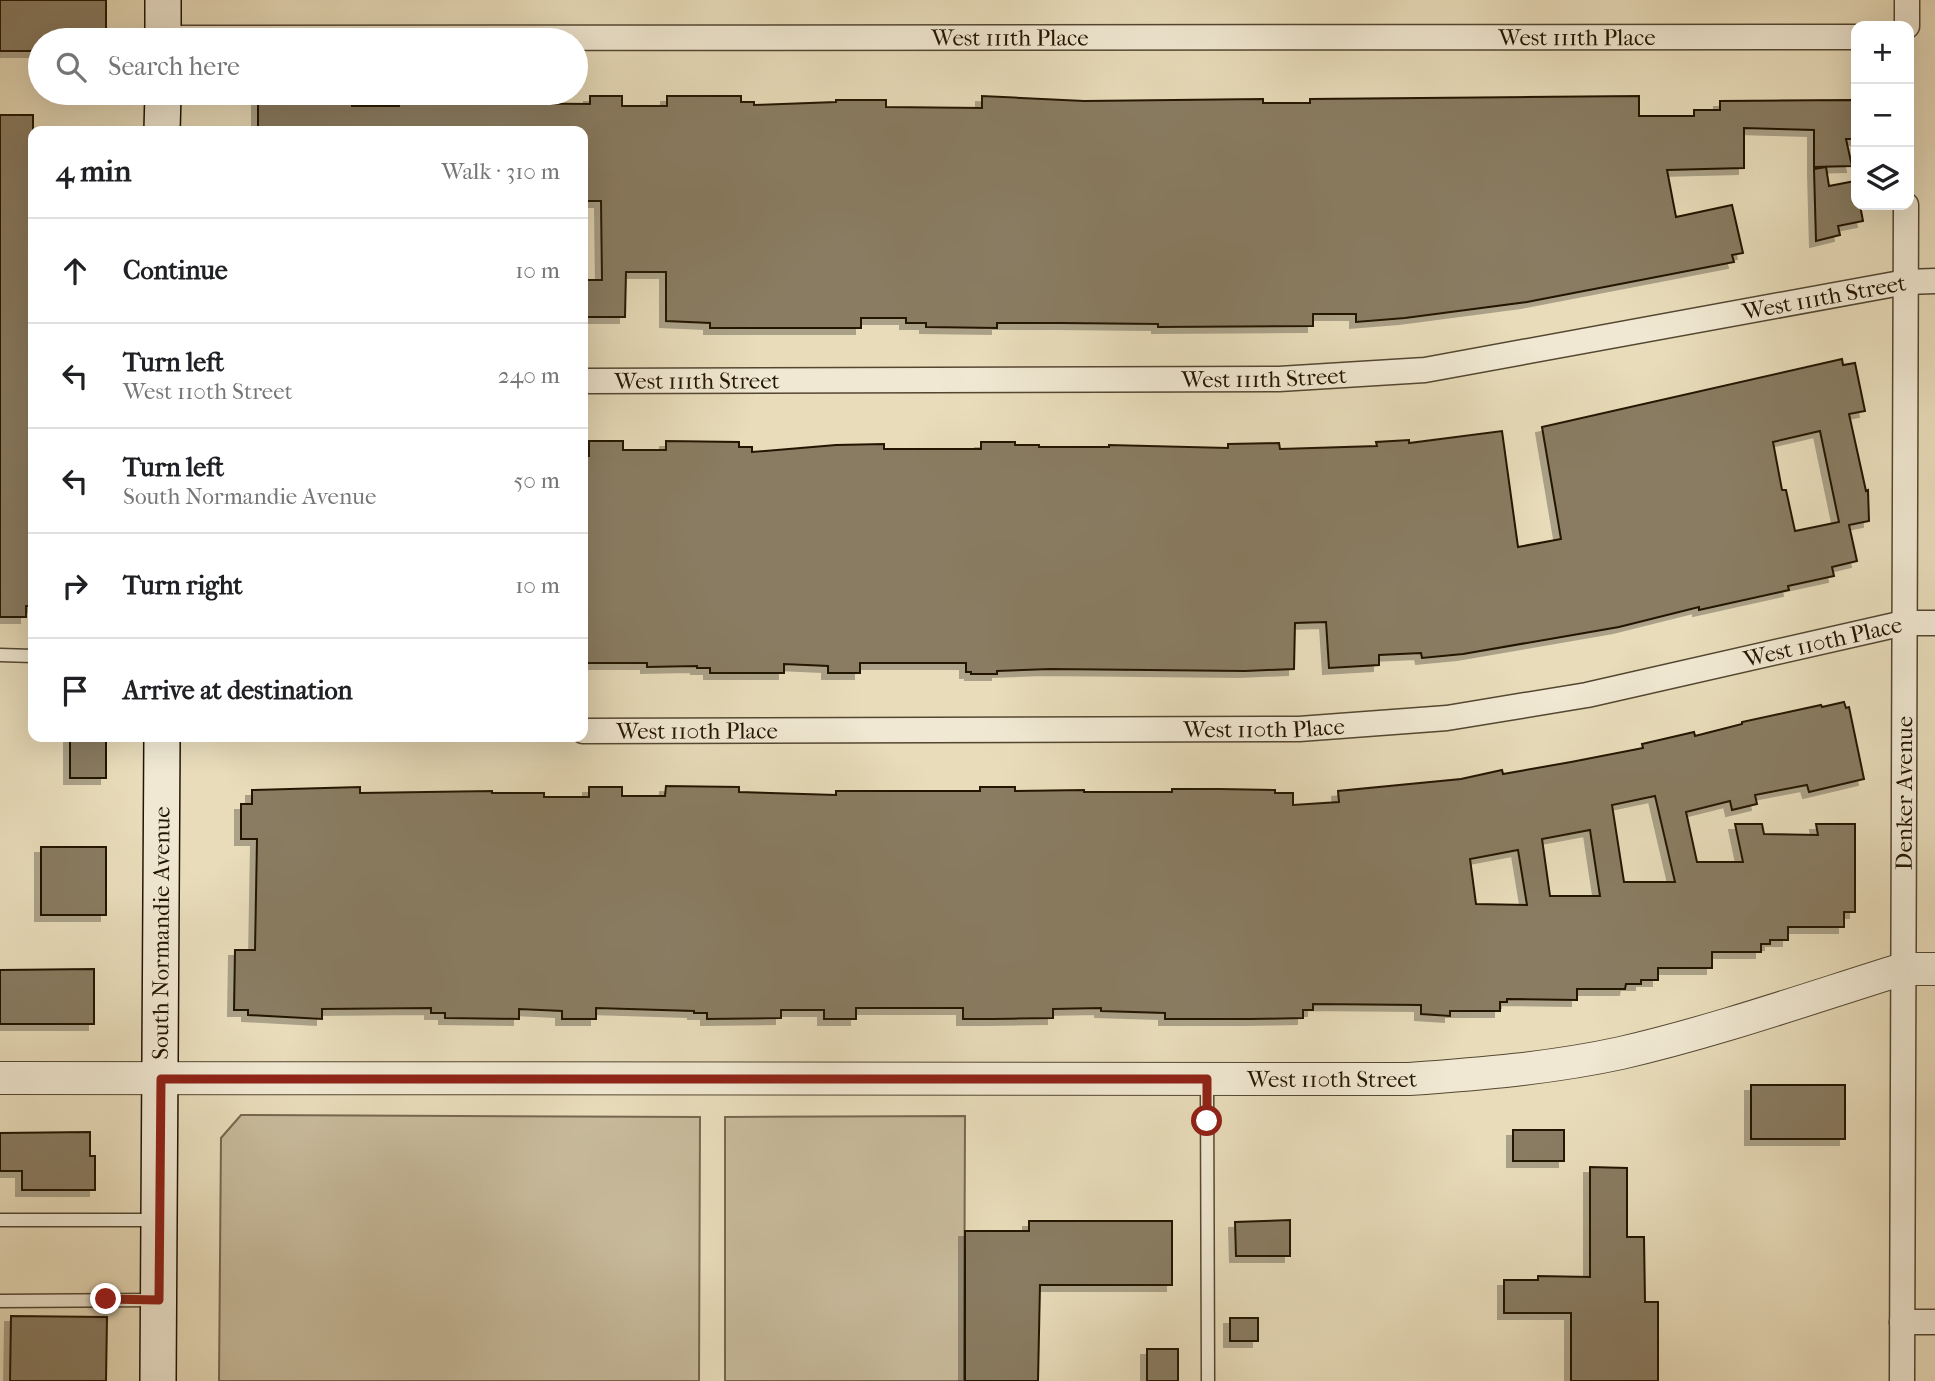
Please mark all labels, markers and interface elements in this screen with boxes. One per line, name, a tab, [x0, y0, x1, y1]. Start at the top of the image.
map controls	[1851, 21, 1914, 210]
button: +	[1851, 21, 1914, 84]
street label: West 111th Place	[930, 24, 1089, 52]
street label: West 111th Place	[1497, 24, 1656, 51]
search box	[28, 28, 588, 105]
icon: search	[52, 48, 90, 86]
text: Search here	[108, 51, 240, 82]
button: −	[1851, 84, 1914, 147]
button: layers	[1851, 147, 1914, 210]
text: 4 min	[56, 154, 131, 189]
text: Walk · 310 m	[441, 158, 560, 185]
icon: ahead	[56, 252, 94, 290]
text: Continue	[123, 255, 228, 286]
text: 10 m	[515, 257, 560, 284]
street label: West 111th Street	[1739, 269, 1908, 326]
text: Turn left	[123, 347, 224, 378]
icon: left	[56, 357, 94, 395]
text: 240 m	[498, 362, 560, 389]
street label: West 111th Street	[1180, 362, 1348, 393]
street label: West 111th Street	[613, 367, 780, 395]
text: West 110th Street	[123, 378, 293, 405]
text: Turn left	[123, 452, 224, 483]
icon: left	[56, 462, 94, 500]
text: 50 m	[513, 467, 560, 494]
text: South Normandie Avenue	[123, 483, 376, 510]
icon: right	[56, 567, 94, 605]
text: Turn right	[123, 570, 243, 601]
text: 10 m	[515, 572, 560, 599]
street label: West 110th Place	[1740, 611, 1905, 673]
icon: arrive	[56, 672, 94, 710]
text: Arrive at destination	[123, 675, 353, 706]
street label: West 110th Place	[1182, 713, 1346, 743]
street label: Denker Avenue	[1891, 716, 1918, 870]
street label: West 110th Place	[615, 717, 778, 745]
street label: South Normandie Avenue	[147, 806, 176, 1060]
street label: West 110th Street	[1246, 1065, 1418, 1093]
route start	[1191, 1105, 1222, 1136]
route end	[90, 1283, 121, 1314]

